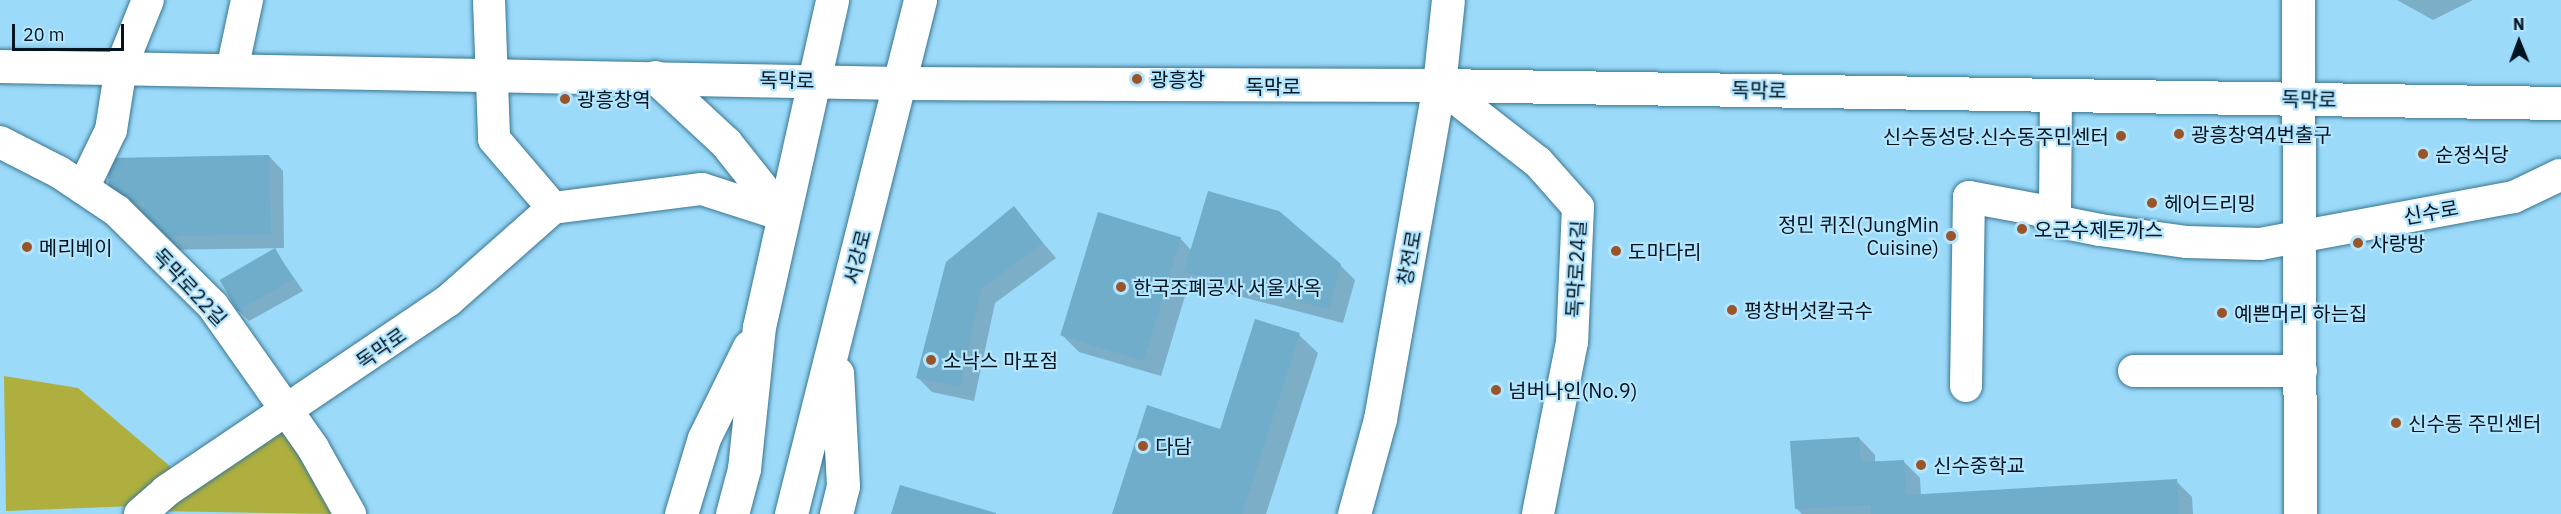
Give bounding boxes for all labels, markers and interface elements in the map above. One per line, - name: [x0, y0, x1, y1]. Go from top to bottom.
- scale bar: [15, 12, 128, 50]
- north arrow: [2489, 12, 2549, 72]
- text: N: [2513, 14, 2525, 34]
- text: 20 m: [23, 23, 65, 46]
- place label: 광흥창: [1150, 67, 1205, 91]
- street label: 독막로: [759, 68, 815, 92]
- marker: 광흥창: [1128, 70, 1146, 88]
- street label: 독막로: [1245, 74, 1301, 98]
- street label: 독막로: [1731, 78, 1787, 102]
- place label: 광흥창역: [577, 87, 651, 111]
- street label: 독막로: [2281, 87, 2337, 111]
- marker: 광흥창역: [558, 92, 572, 106]
- place label: 광흥창역4번출구: [2191, 122, 2332, 146]
- place label: 신수동성당.신수동주민센터: [1883, 124, 2109, 148]
- marker: 광흥창역4번출구: [2172, 127, 2186, 141]
- marker: 신수동성당.신수동주민센터: [2114, 129, 2128, 143]
- place label: 순정식당: [2435, 142, 2509, 166]
- marker: 순정식당: [2416, 147, 2430, 161]
- place label: 헤어드리밍: [2164, 191, 2256, 215]
- street label: 신수로: [2402, 195, 2460, 229]
- marker: 헤어드리밍: [2145, 196, 2159, 210]
- place label: 정민 퀴진(JungMin Cuisine): [1778, 213, 1939, 260]
- place label: 오군수제돈까스: [2034, 217, 2163, 241]
- street label: 독막로24길: [1561, 220, 1591, 318]
- marker: 오군수제돈까스: [2015, 222, 2029, 236]
- street label: 서강로: [839, 227, 875, 287]
- street label: 창전로: [1392, 229, 1426, 287]
- marker: 정민 퀴진(JungMin Cuisine): [1944, 229, 1958, 243]
- place label: 사랑방: [2370, 231, 2425, 255]
- place label: 메리베이: [39, 235, 113, 259]
- marker: 사랑방: [2351, 236, 2365, 250]
- place label: 도마다리: [1628, 239, 1702, 263]
- marker: 메리베이: [20, 240, 34, 254]
- street label: 독막로22길: [148, 243, 232, 331]
- marker: 도마다리: [1609, 244, 1623, 258]
- place label: 한국조폐공사 서울사옥: [1133, 275, 1322, 299]
- marker: 한국조폐공사 서울사옥: [1114, 280, 1128, 294]
- place label: 평창버섯칼국수: [1744, 298, 1873, 322]
- place label: 예쁜머리 하는집: [2234, 301, 2368, 325]
- marker: 평창버섯칼국수: [1725, 303, 1739, 317]
- marker: 예쁜머리 하는집: [2215, 306, 2229, 320]
- street label: 독막로: [352, 322, 410, 374]
- place label: 소낙스 마포점: [943, 348, 1058, 372]
- marker: 소낙스 마포점: [924, 353, 938, 367]
- place label: 넘버나인(No.9): [1508, 378, 1637, 402]
- marker: 넘버나인(No.9): [1489, 383, 1503, 397]
- place label: 신수동 주민센터: [2408, 411, 2542, 435]
- marker: 신수동 주민센터: [2389, 416, 2403, 430]
- place label: 다담: [1155, 434, 1192, 458]
- marker: 다담: [1136, 439, 1150, 453]
- place label: 신수중학교: [1933, 453, 2025, 477]
- marker: 신수중학교: [1914, 458, 1928, 472]

